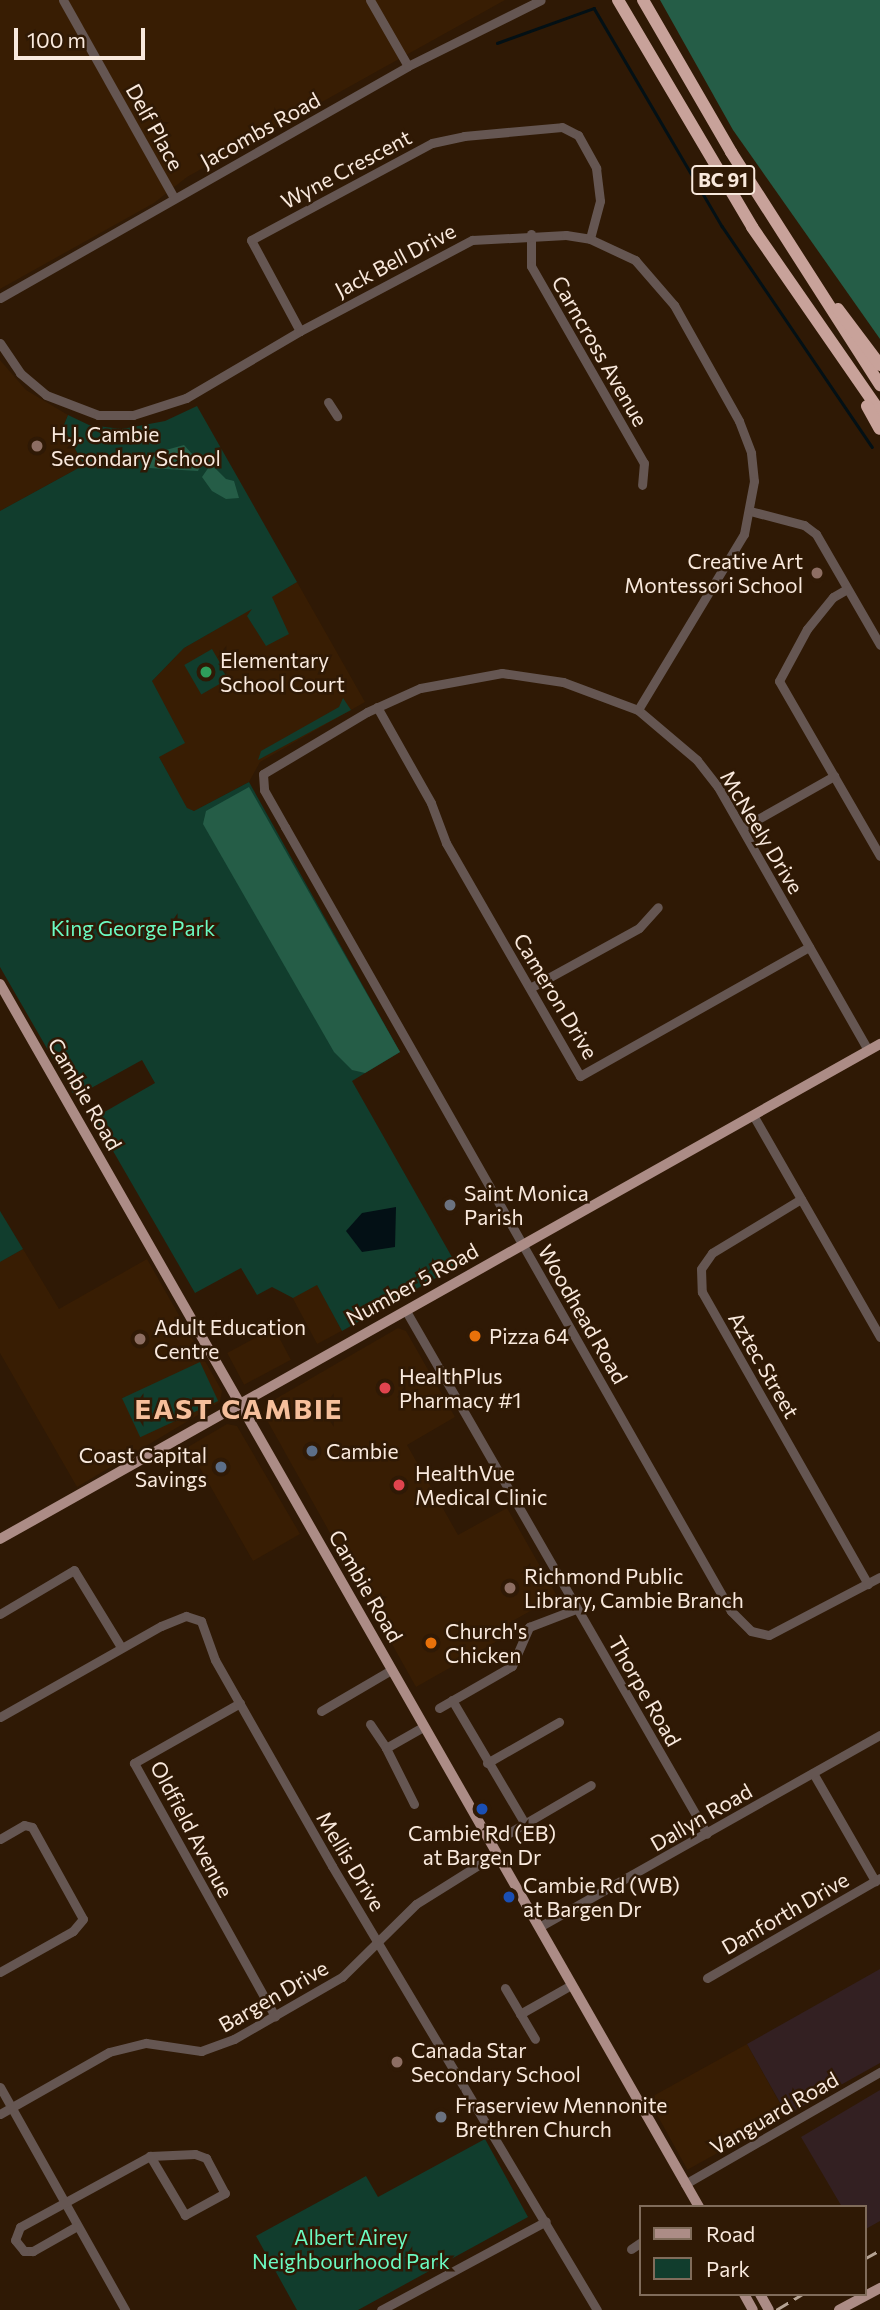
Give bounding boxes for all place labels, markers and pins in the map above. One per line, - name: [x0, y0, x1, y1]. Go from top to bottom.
- place label: H.J. Cambie Secondary School: [51, 421, 221, 471]
- marker: H.J. Cambie Secondary School: [29, 438, 45, 454]
- place label: Creative Art Montessori School: [624, 548, 803, 598]
- marker: Creative Art Montessori School: [809, 565, 825, 581]
- place label: Elementary School Court: [220, 647, 345, 697]
- marker: Elementary School Court: [198, 664, 214, 680]
- place label: Saint Monica Parish: [464, 1180, 589, 1230]
- marker: Saint Monica Parish: [442, 1197, 458, 1213]
- place label: Adult Education Centre: [154, 1314, 306, 1364]
- place label: Pizza 64: [489, 1323, 569, 1349]
- marker: Pizza 64: [467, 1328, 483, 1344]
- marker: Adult Education Centre: [132, 1331, 148, 1347]
- place label: HealthPlus Pharmacy #1: [399, 1363, 521, 1413]
- marker: HealthPlus Pharmacy #1: [377, 1380, 393, 1396]
- place label: Cambie: [326, 1438, 399, 1464]
- place label: Coast Capital Savings: [79, 1442, 207, 1492]
- marker: Cambie: [304, 1443, 320, 1459]
- marker: Coast Capital Savings: [213, 1459, 229, 1475]
- place label: HealthVue Medical Clinic: [415, 1460, 547, 1510]
- marker: HealthVue Medical Clinic: [389, 1475, 409, 1495]
- place label: Richmond Public Library, Cambie Branch: [524, 1563, 744, 1613]
- marker: Richmond Public Library, Cambie Branch: [502, 1580, 518, 1596]
- place label: Church's Chicken: [445, 1618, 527, 1668]
- marker: Church's Chicken: [423, 1635, 439, 1651]
- marker: Cambie Rd (EB) at Bargen Dr: [474, 1801, 490, 1817]
- place label: Cambie Rd (EB) at Bargen Dr: [408, 1820, 556, 1870]
- place label: Cambie Rd (WB) at Bargen Dr: [523, 1872, 680, 1922]
- marker: Cambie Rd (WB) at Bargen Dr: [501, 1889, 517, 1905]
- place label: Canada Star Secondary School: [411, 2037, 581, 2087]
- marker: Canada Star Secondary School: [389, 2054, 405, 2070]
- place label: Fraserview Mennonite Brethren Church: [455, 2092, 667, 2142]
- marker: Fraserview Mennonite Brethren Church: [433, 2109, 449, 2125]

